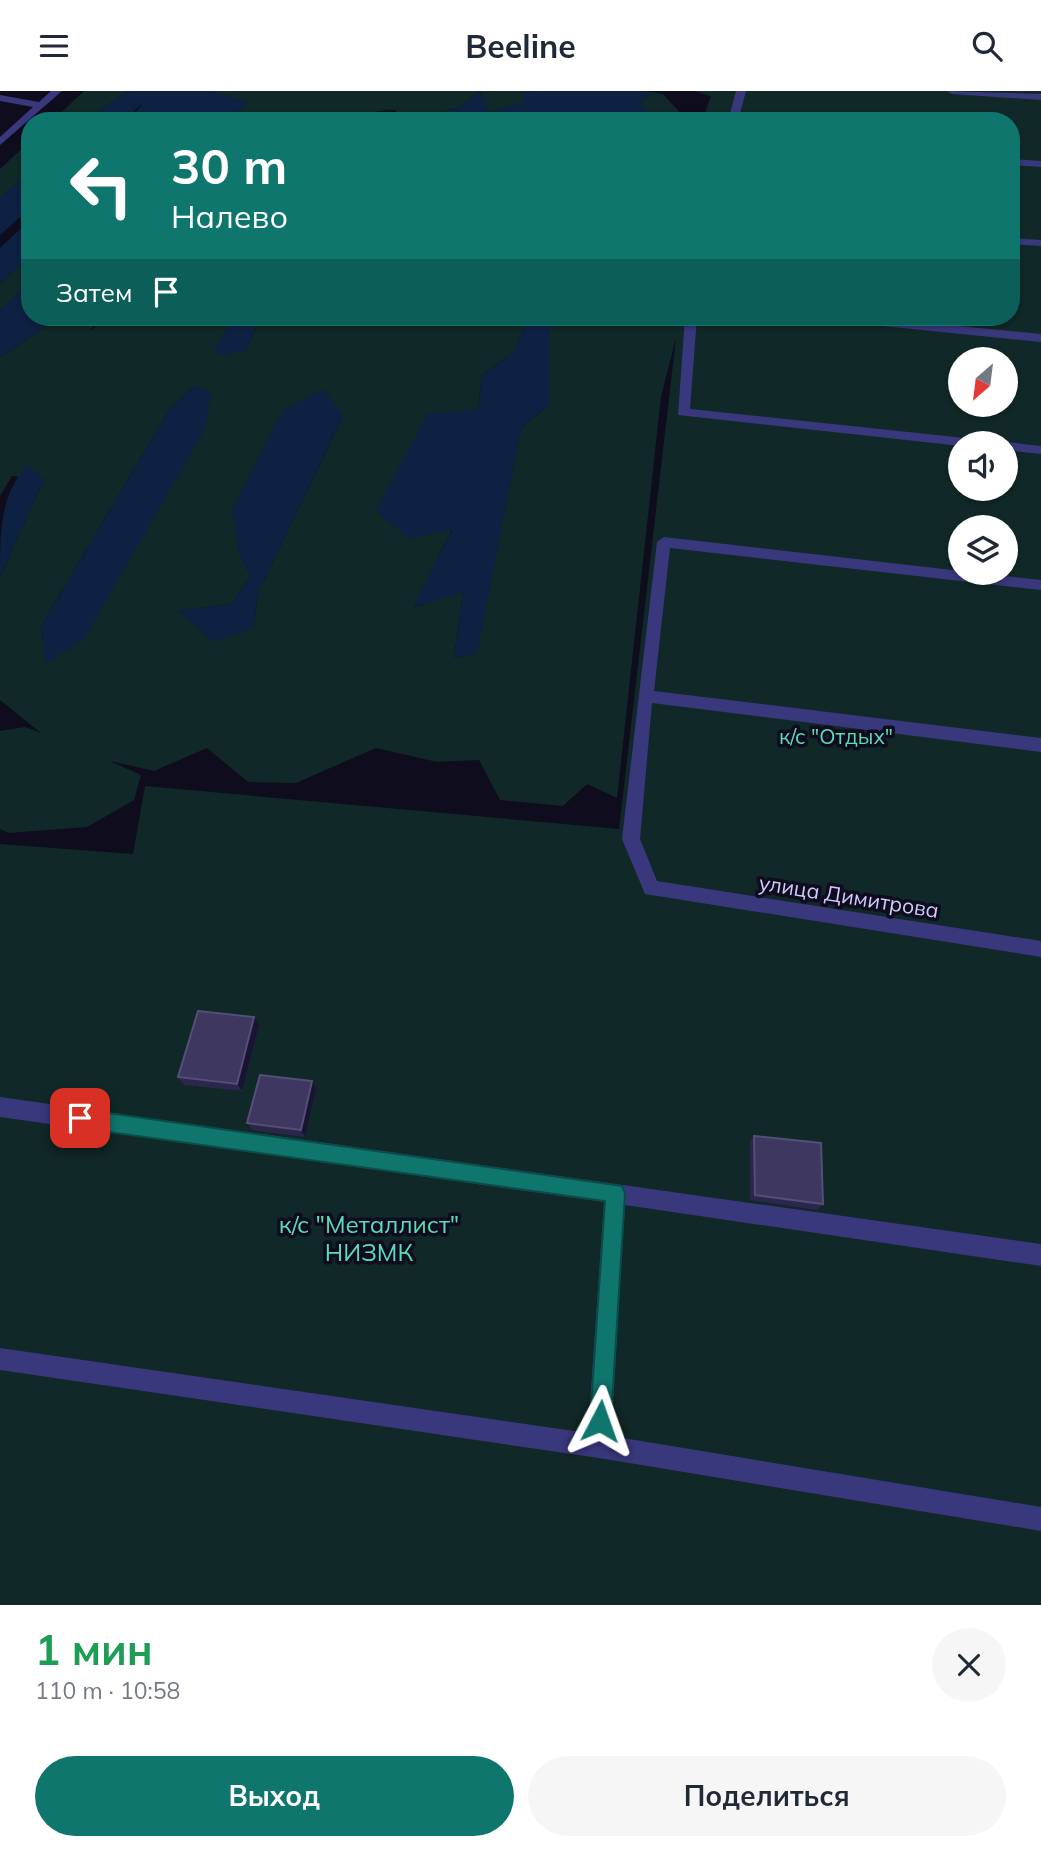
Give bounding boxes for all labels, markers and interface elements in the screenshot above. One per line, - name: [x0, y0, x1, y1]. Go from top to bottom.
- text: Beeline: [465, 26, 576, 66]
- icon: menu: [35, 27, 73, 65]
- icon: search: [968, 27, 1006, 65]
- text: 30 m: [171, 135, 287, 196]
- icon: left: [56, 140, 147, 231]
- text: Налево: [171, 196, 288, 236]
- icon: arrive: [147, 273, 185, 311]
- text: Затем: [56, 276, 133, 309]
- north arrow: [948, 347, 1018, 417]
- map controls: [948, 347, 1018, 585]
- button: sound: [948, 431, 1018, 501]
- button: layers: [948, 515, 1018, 585]
- park label: к/с "Отдых": [779, 723, 893, 749]
- street label: улица Димитрова: [757, 869, 941, 923]
- pin: [50, 1088, 110, 1148]
- icon: arrive: [61, 1099, 99, 1137]
- park label: к/с "Металлист" НИЗМК: [279, 1209, 459, 1267]
- position arrow: [563, 1384, 637, 1458]
- text: 1 мин: [35, 1623, 153, 1676]
- button: close: [932, 1628, 1006, 1702]
- text: 110 m · 10:58: [35, 1676, 180, 1705]
- button: Выход: [35, 1756, 514, 1836]
- button: Поделиться: [528, 1756, 1006, 1836]

